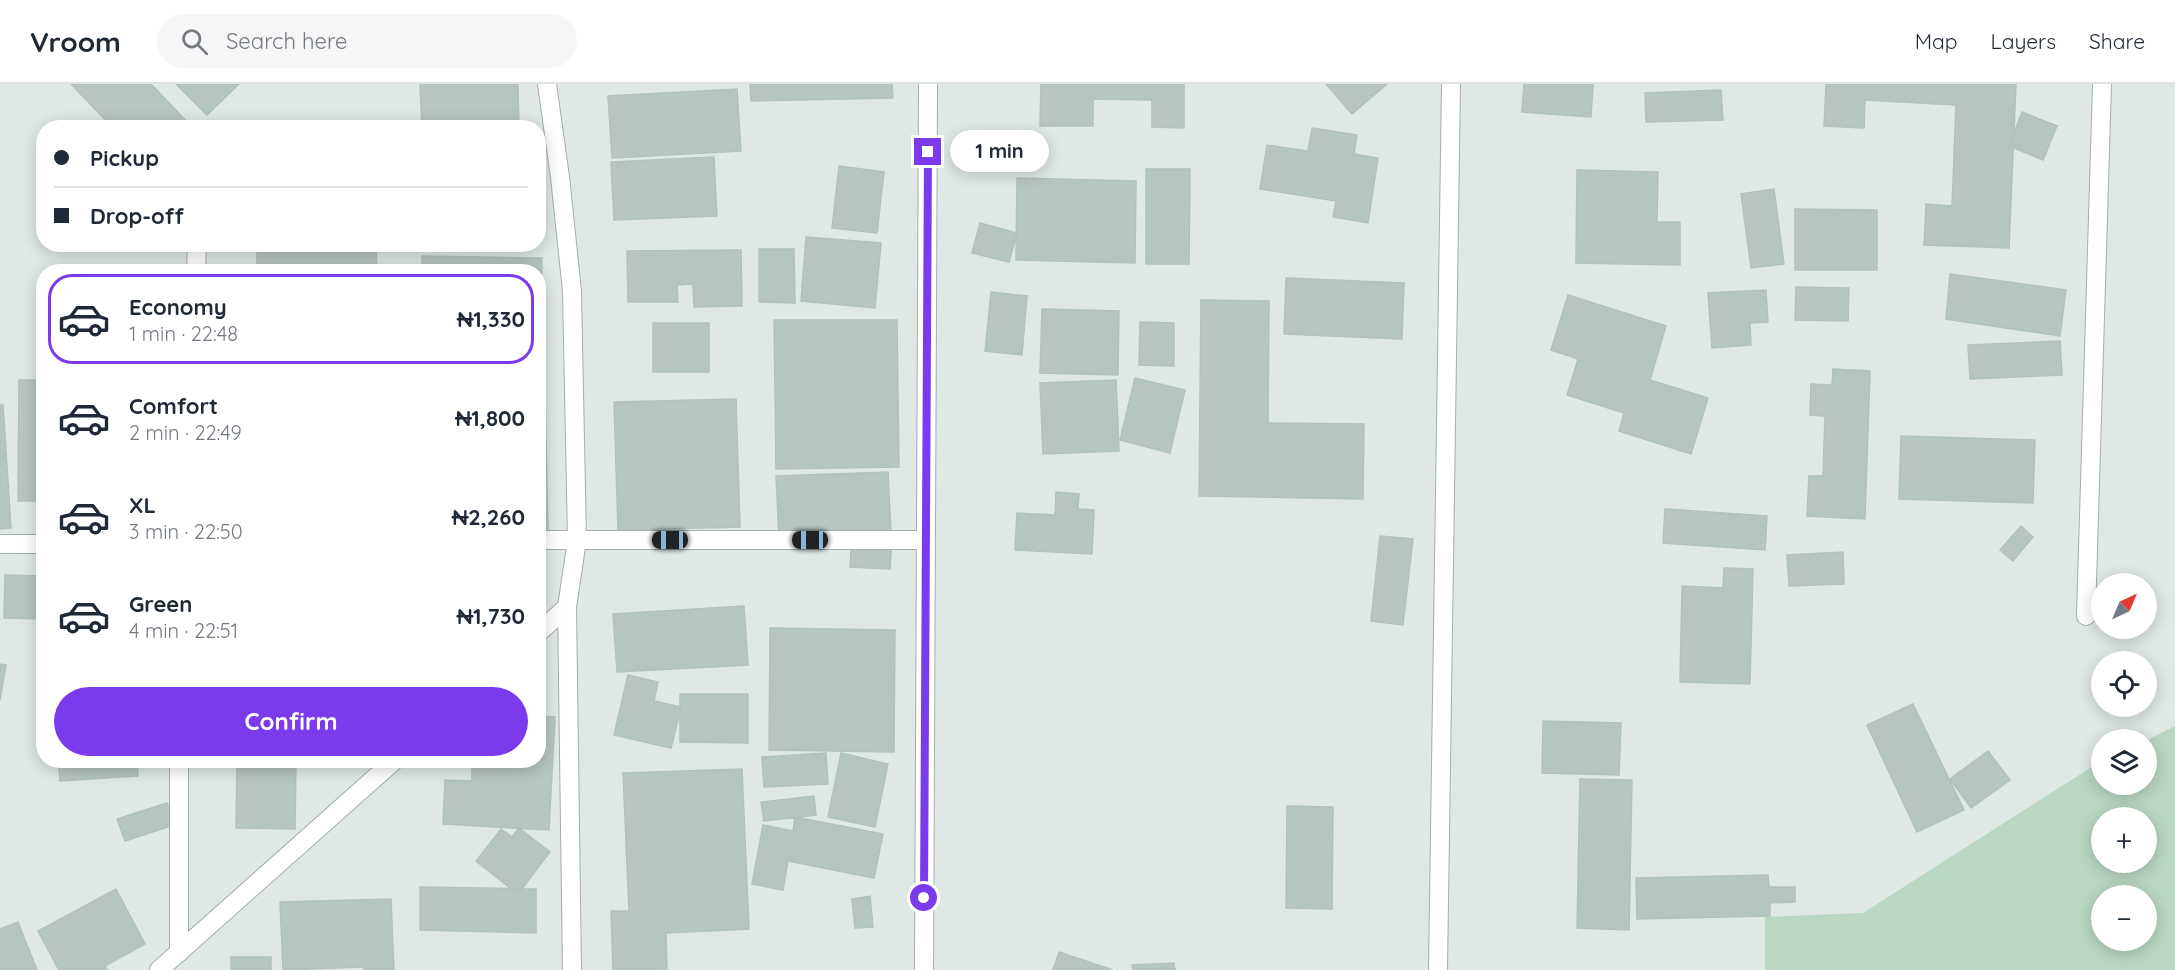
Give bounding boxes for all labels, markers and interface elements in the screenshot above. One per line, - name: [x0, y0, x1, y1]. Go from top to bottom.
- search box: [157, 14, 577, 68]
- text: Vroom: [30, 24, 121, 59]
- icon: search: [178, 25, 211, 58]
- text: Search here: [226, 27, 347, 55]
- text: Map: [1915, 28, 1958, 54]
- text: Layers: [1991, 28, 2056, 54]
- text: Share: [2089, 28, 2145, 54]
- callout: 1 min: [949, 131, 1048, 173]
- route end: [914, 138, 941, 165]
- text: 1 min: [975, 138, 1024, 163]
- text: Pickup: [90, 144, 159, 172]
- text: Drop-off: [90, 202, 184, 230]
- icon: car: [57, 292, 111, 346]
- text: Economy: [129, 293, 227, 321]
- text: ₦1,330: [457, 305, 525, 333]
- text: 1 min · 22:48: [129, 321, 238, 346]
- icon: car: [57, 391, 111, 445]
- text: Comfort: [129, 392, 218, 420]
- text: ₦1,800: [455, 404, 525, 432]
- text: 2 min · 22:49: [129, 420, 242, 445]
- icon: car: [57, 490, 111, 544]
- text: XL: [129, 491, 156, 519]
- text: ₦2,260: [452, 503, 525, 531]
- text: 3 min · 22:50: [129, 519, 243, 544]
- car: [652, 531, 688, 549]
- car: [792, 531, 828, 549]
- north arrow: [2091, 573, 2157, 639]
- map controls: [2091, 573, 2157, 951]
- icon: car: [57, 589, 111, 643]
- text: Green: [129, 590, 192, 618]
- text: ₦1,730: [457, 602, 525, 630]
- text: 4 min · 22:51: [129, 618, 238, 643]
- button: locate: [2091, 651, 2157, 717]
- button: Confirm: [54, 687, 528, 756]
- button: layers: [2091, 729, 2157, 795]
- button: +: [2091, 807, 2157, 873]
- route start: [910, 884, 937, 911]
- button: −: [2091, 885, 2157, 951]

